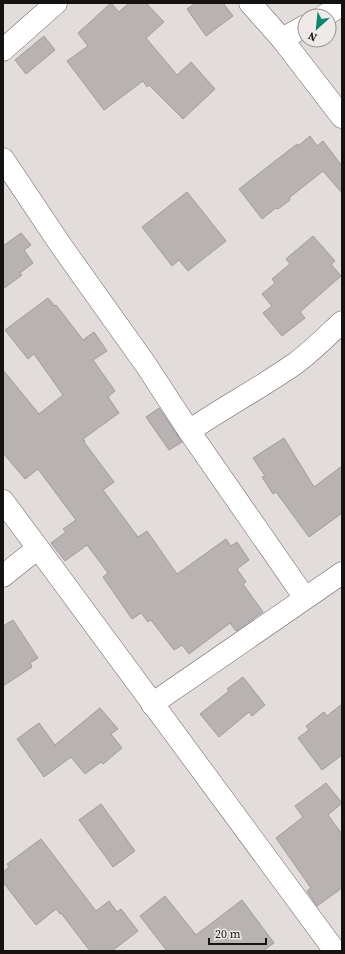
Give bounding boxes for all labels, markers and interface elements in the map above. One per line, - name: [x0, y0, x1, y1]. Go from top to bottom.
- north arrow: [297, 8, 337, 48]
- text: N: [306, 28, 320, 45]
- scale bar: [209, 920, 266, 946]
- text: 20 m: [215, 926, 241, 942]

